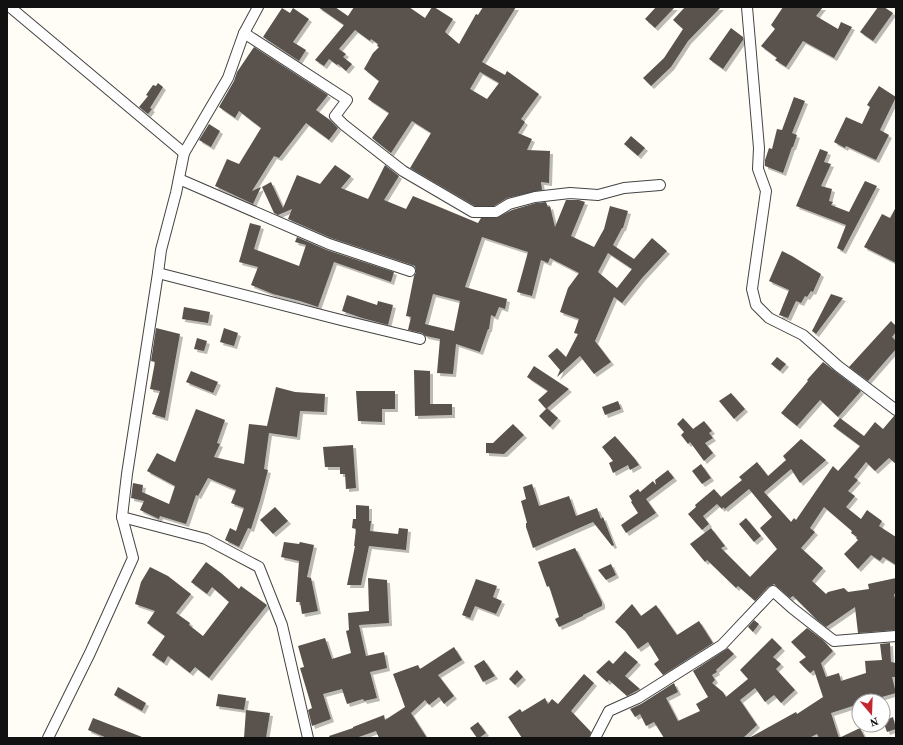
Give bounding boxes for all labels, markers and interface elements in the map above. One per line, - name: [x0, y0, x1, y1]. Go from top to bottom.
- north arrow: [851, 693, 891, 733]
- text: N: [868, 714, 880, 730]

